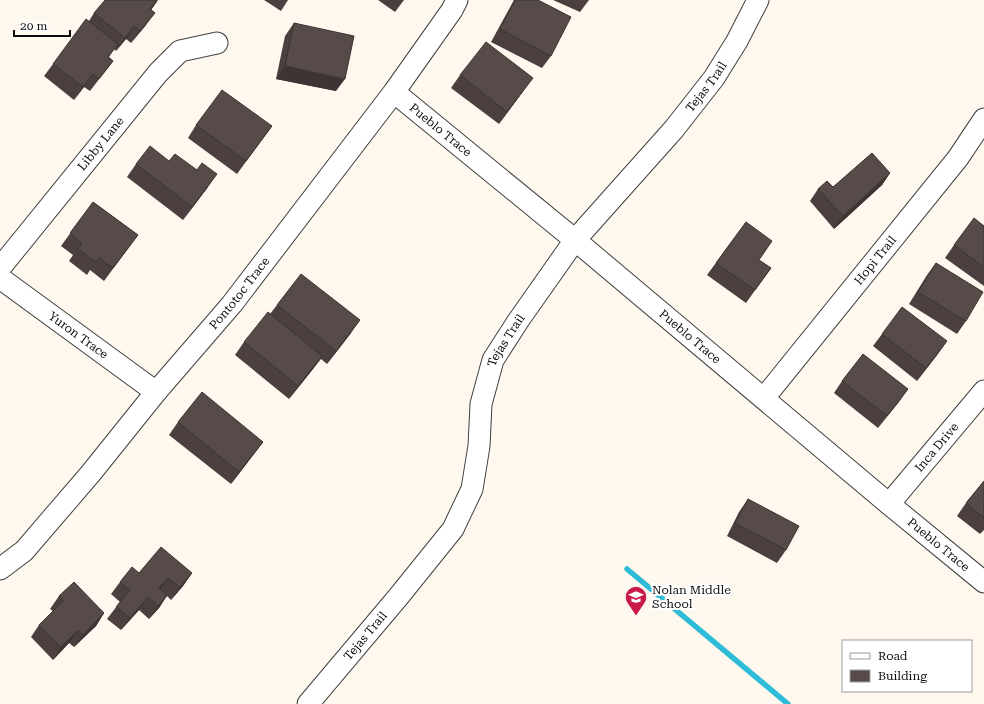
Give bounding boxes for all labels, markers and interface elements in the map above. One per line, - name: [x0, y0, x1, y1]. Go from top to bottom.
- scale bar: [14, 12, 70, 38]
- text: 20 m: [20, 19, 47, 33]
- street label: Tejas Trail: [683, 59, 730, 115]
- street label: Pueblo Trace: [407, 100, 475, 160]
- street label: Libby Lane: [75, 114, 127, 173]
- street label: Hopi Trail: [851, 233, 899, 288]
- street label: Pontotoc Trace: [206, 254, 273, 332]
- street label: Pueblo Trace: [656, 307, 724, 367]
- street label: Yuron Trace: [46, 309, 111, 362]
- street label: Tejas Trail: [485, 311, 528, 368]
- street label: Inca Drive: [912, 420, 962, 475]
- street label: Pueblo Trace: [905, 515, 973, 574]
- place label: Nolan Middle School: [652, 583, 731, 611]
- school or university icon: Nolan Middle School: [623, 584, 649, 617]
- street label: Tejas Trail: [341, 608, 390, 663]
- legend: [842, 640, 972, 692]
- text: Road: [878, 649, 908, 663]
- text: Building: [878, 669, 927, 683]

